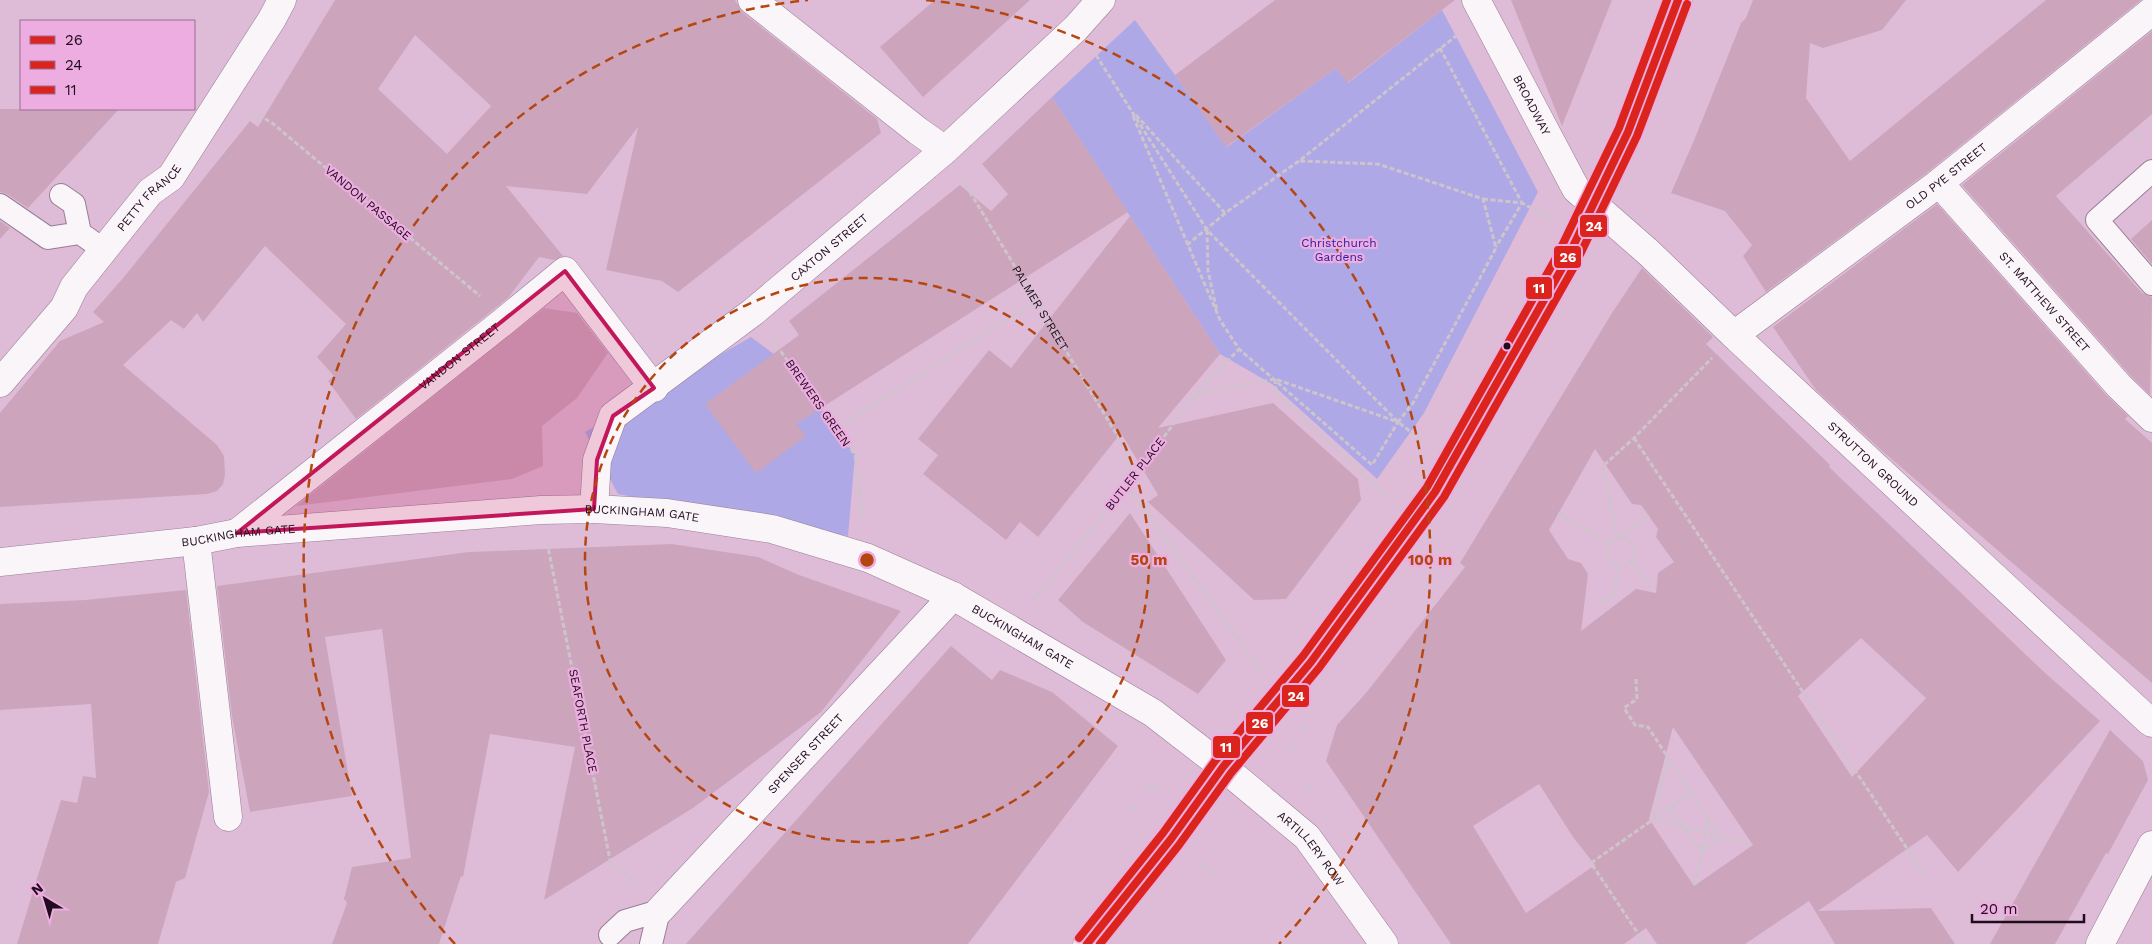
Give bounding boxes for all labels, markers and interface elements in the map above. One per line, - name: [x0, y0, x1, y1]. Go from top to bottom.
- legend: [20, 20, 195, 110]
- text: 26: [65, 31, 83, 49]
- text: 24: [65, 56, 82, 74]
- street label: BROADWAY: [1510, 73, 1553, 138]
- text: 11: [65, 81, 77, 99]
- street label: OLD PYE STREET: [1903, 140, 1990, 212]
- street label: PETTY FRANCE: [114, 161, 184, 234]
- street label: VANDON PASSAGE: [322, 163, 414, 243]
- street label: CAXTON STREET: [788, 211, 871, 284]
- line badge: 24: [1579, 214, 1608, 238]
- text: 24: [1585, 218, 1603, 234]
- park label: Christchurch Gardens: [1301, 236, 1377, 264]
- line badge: 26: [1553, 245, 1582, 269]
- text: 26: [1560, 249, 1577, 265]
- street label: ST. MATTHEW STREET: [1996, 249, 2093, 355]
- street label: PALMER STREET: [1009, 263, 1071, 353]
- line badge: 11: [1525, 276, 1553, 300]
- text: 11: [1533, 280, 1545, 296]
- street label: VANDON STREET: [416, 320, 503, 393]
- unlabelled marker: [1502, 341, 1512, 351]
- street label: BREWERS GREEN: [783, 357, 853, 449]
- street label: STRUTTON GROUND: [1825, 419, 1921, 510]
- street label: BUTLER PLACE: [1102, 435, 1168, 513]
- street label: BUCKINGHAM GATE: [585, 502, 701, 525]
- street label: BUCKINGHAM GATE: [181, 522, 296, 550]
- centre of rings: [858, 551, 876, 569]
- text: 50 m: [1131, 551, 1167, 569]
- text: 100 m: [1408, 551, 1452, 569]
- street label: BUCKINGHAM GATE: [969, 602, 1076, 672]
- street label: SEAFORTH PLACE: [566, 668, 600, 774]
- line badge: 24: [1281, 684, 1310, 708]
- text: 24: [1287, 688, 1305, 704]
- street label: SPENSER STREET: [765, 711, 846, 797]
- line badge: 26: [1245, 711, 1274, 735]
- text: 26: [1252, 715, 1269, 731]
- line badge: 11: [1212, 735, 1241, 759]
- text: 11: [1220, 739, 1232, 755]
- street label: ARTILLERY ROW: [1274, 808, 1347, 889]
- north arrow: [20, 874, 70, 924]
- text: N: [28, 879, 46, 898]
- scale bar: [1972, 892, 2084, 924]
- text: 20 m: [1980, 900, 2018, 918]

